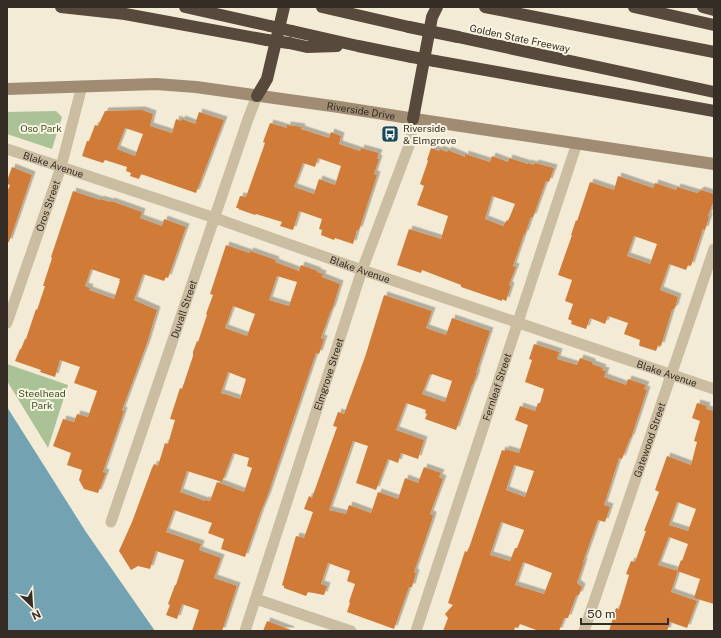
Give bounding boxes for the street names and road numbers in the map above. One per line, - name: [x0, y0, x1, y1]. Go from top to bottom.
- street label: Golden State Freeway: [469, 21, 572, 55]
- street label: Riverside Drive: [326, 99, 397, 122]
- street label: Blake Avenue: [22, 149, 86, 180]
- street label: Oros Street: [33, 178, 62, 233]
- street label: Blake Avenue: [328, 253, 392, 285]
- street label: Duvall Street: [168, 278, 199, 340]
- street label: Elmgrove Street: [311, 336, 346, 412]
- street label: Fernleaf Street: [480, 351, 513, 422]
- street label: Blake Avenue: [635, 357, 699, 389]
- street label: Gatewood Street: [631, 400, 667, 479]

